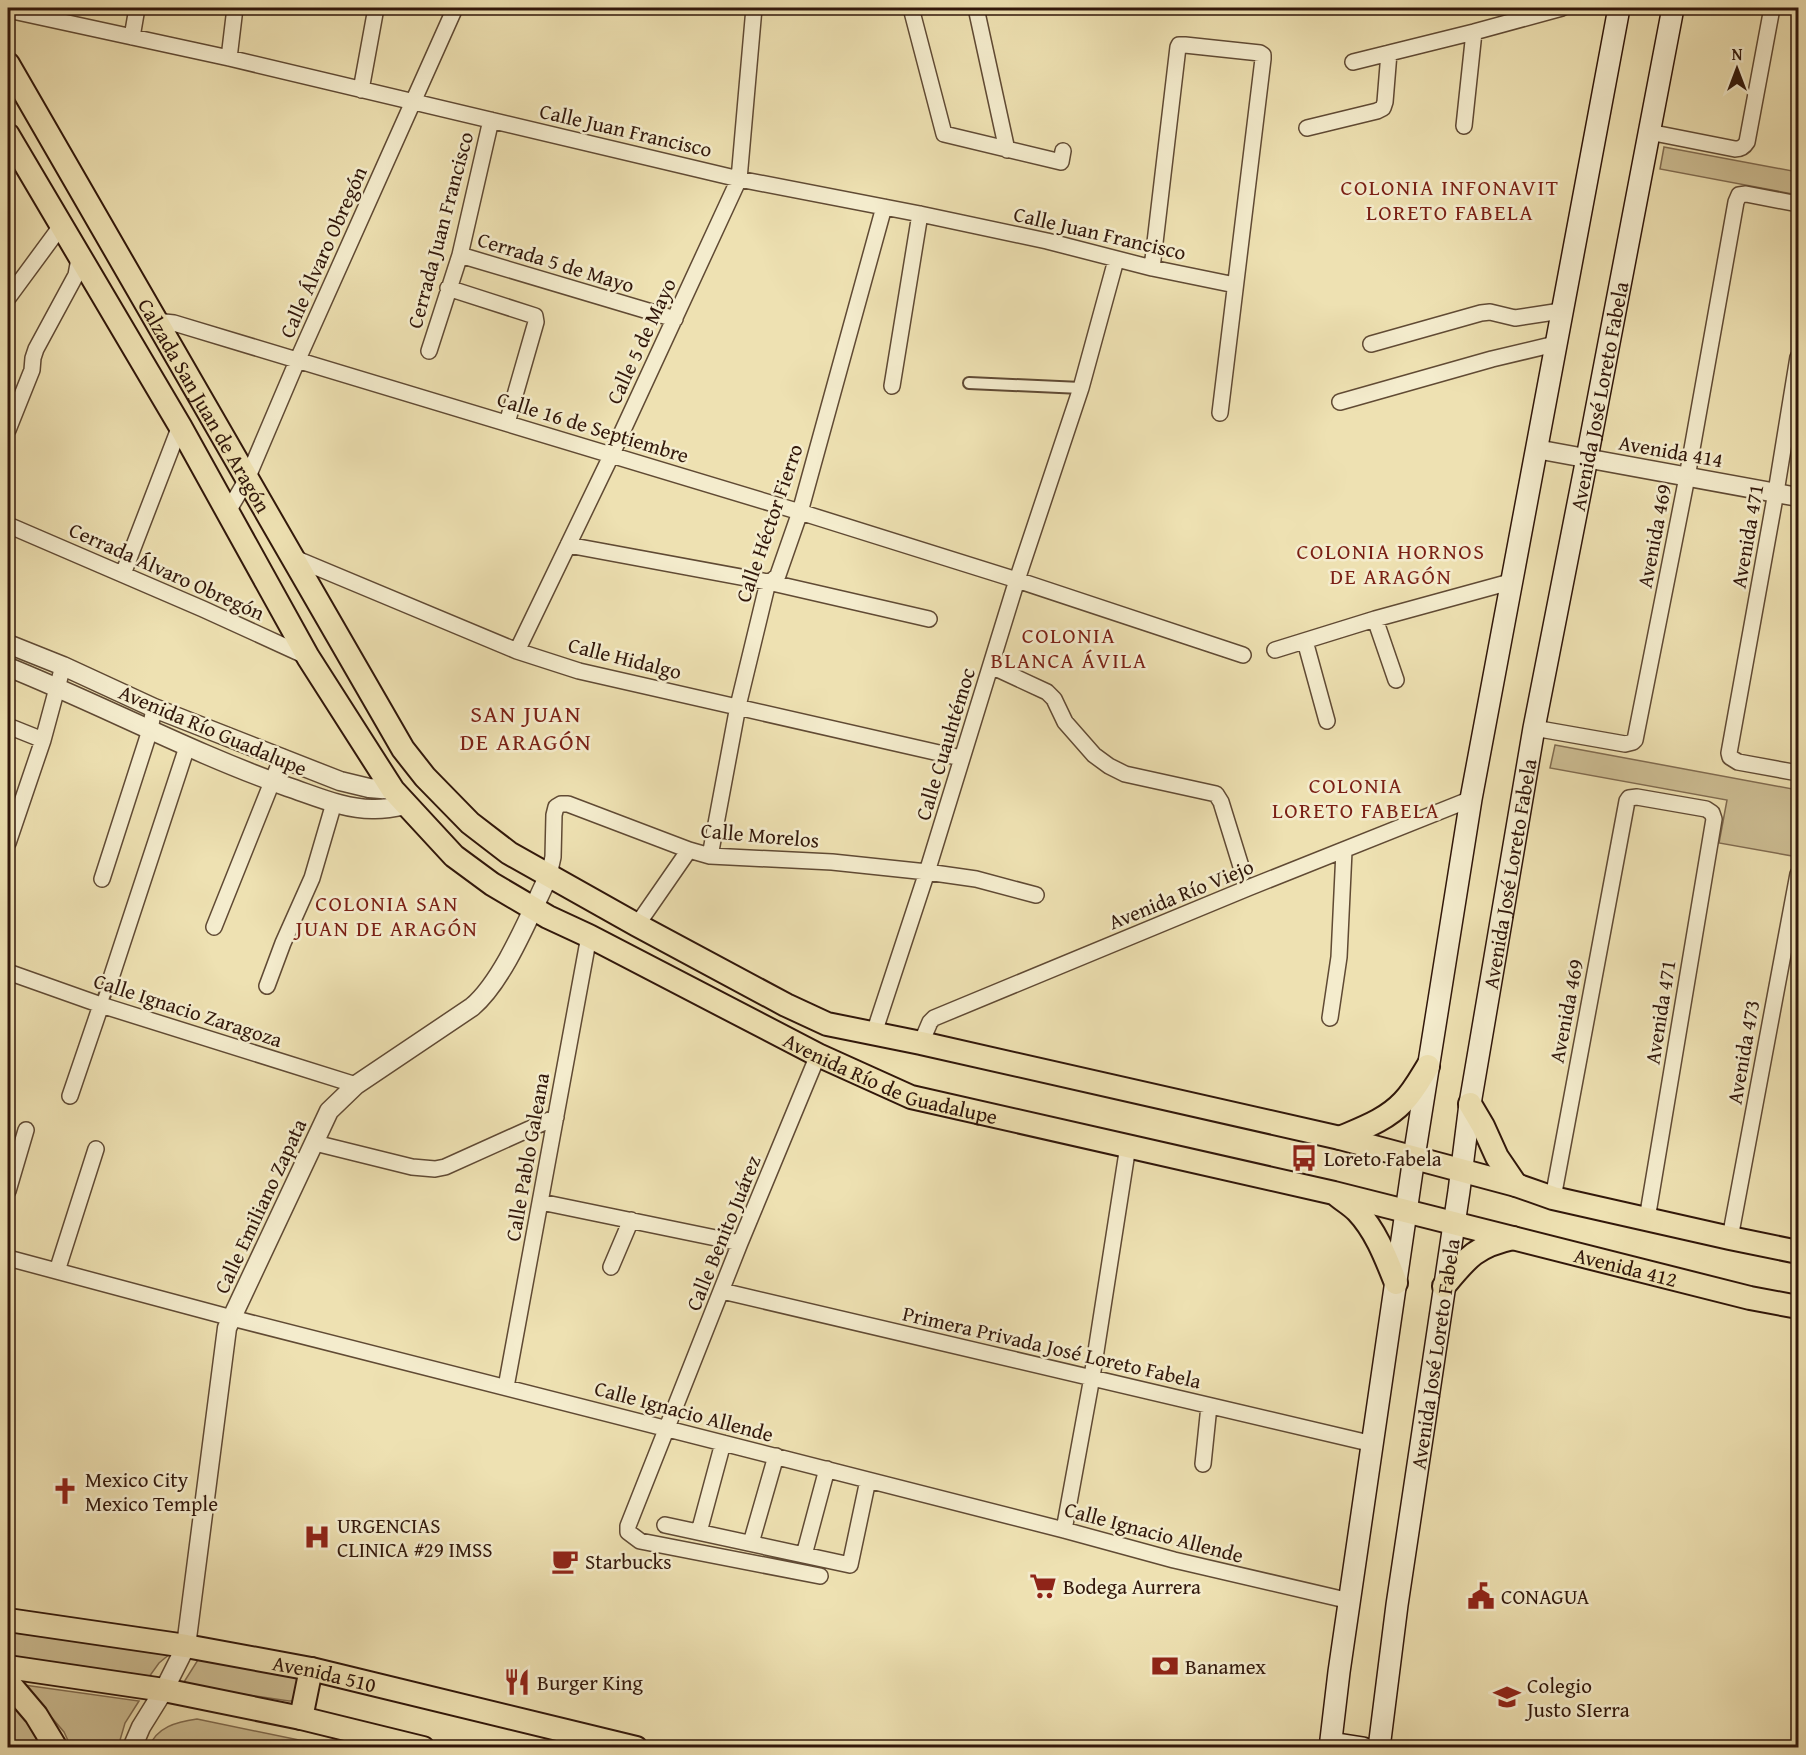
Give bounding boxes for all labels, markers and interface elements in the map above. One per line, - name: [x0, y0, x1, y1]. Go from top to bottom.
- north arrow: [1707, 39, 1767, 99]
- text: N: [1732, 42, 1743, 66]
- street label: Calle Juan Francisco: [537, 95, 715, 165]
- street label: Cerrada Juan Francisco: [399, 128, 481, 332]
- street label: Calle Álvaro Obregón: [271, 161, 375, 343]
- district label: COLONIA INFONAVIT LORETO FABELA: [1341, 171, 1560, 228]
- street label: Calle Juan Francisco: [1011, 198, 1189, 268]
- street label: Cerrada 5 de Mayo: [474, 223, 638, 301]
- street label: Calle 5 de Mayo: [598, 273, 684, 409]
- street label: Avenida José Loreto Fabela: [1561, 279, 1636, 514]
- street label: Calzada San Juan de Aragón: [131, 292, 279, 518]
- street label: Calle 16 de Septiembre: [493, 383, 693, 471]
- street label: Avenida 414: [1616, 427, 1726, 475]
- street label: Calle Héctor Fierro: [727, 440, 811, 606]
- street label: Avenida 469: [1629, 481, 1679, 591]
- street label: Avenida 471: [1723, 481, 1771, 591]
- street label: Cerrada Álvaro Obregón: [64, 514, 270, 628]
- district label: COLONIA HORNOS DE ARAGÓN: [1297, 535, 1485, 592]
- district label: COLONIA BLANCA ÁVILA: [990, 619, 1148, 676]
- street label: Calle Hidalgo: [565, 629, 685, 687]
- street label: Calle Cuauhtémoc: [907, 664, 983, 824]
- street label: Avenida Río Guadalupe: [114, 676, 312, 784]
- district label: SAN JUAN DE ARAGÓN: [460, 696, 592, 759]
- street label: Avenida José Loreto Fabela: [1474, 756, 1544, 991]
- district label: COLONIA LORETO FABELA: [1272, 769, 1440, 826]
- street label: Calle Morelos: [700, 814, 820, 856]
- street label: Avenida Río Viejo: [1104, 851, 1258, 937]
- district label: COLONIA SAN JUAN DE ARAGÓN: [293, 887, 478, 944]
- street label: Avenida 469: [1541, 956, 1591, 1066]
- street label: Avenida 471: [1636, 958, 1684, 1066]
- street label: Calle Ignacio Zaragoza: [90, 965, 286, 1055]
- street label: Avenida 473: [1719, 997, 1767, 1107]
- street label: Avenida Río de Guadalupe: [778, 1024, 1001, 1132]
- street label: Calle Pablo Galeana: [497, 1070, 557, 1244]
- street label: Calle Emiliano Zapata: [206, 1113, 314, 1299]
- bus stop icon: Loreto Fabela: [1289, 1143, 1319, 1173]
- place label: Loreto Fabela: [1324, 1143, 1442, 1174]
- street label: Calle Benito Juárez: [678, 1151, 768, 1315]
- street label: Avenida José Loreto Fabela: [1402, 1236, 1467, 1471]
- street label: Avenida 412: [1571, 1239, 1681, 1295]
- street label: Primera Privada José Loreto Fabela: [900, 1298, 1204, 1396]
- street label: Calle Ignacio Allende: [591, 1372, 777, 1450]
- place label: Mexico City Mexico Temple: [85, 1464, 218, 1519]
- church icon: Mexico City Mexico Temple: [50, 1476, 80, 1506]
- street label: Calle Ignacio Allende: [1061, 1493, 1247, 1571]
- place label: URGENCIAS CLINICA #29 IMSS: [337, 1510, 493, 1565]
- hospital icon: URGENCIAS CLINICA #29 IMSS: [302, 1522, 332, 1552]
- cafe icon: Starbucks: [550, 1546, 580, 1576]
- place label: Starbucks: [585, 1546, 671, 1577]
- supermarket icon: Bodega Aurrera: [1028, 1571, 1058, 1601]
- place label: Bodega Aurrera: [1063, 1571, 1201, 1602]
- public building icon: CONAGUA: [1466, 1581, 1496, 1611]
- place label: CONAGUA: [1501, 1581, 1589, 1612]
- street label: Avenida 510: [270, 1647, 379, 1700]
- bank icon: Banamex: [1150, 1651, 1180, 1681]
- place label: Banamex: [1185, 1651, 1266, 1682]
- restaurant icon: Burger King: [502, 1667, 532, 1697]
- place label: Burger King: [537, 1667, 644, 1698]
- place label: Colegio Justo SIerra: [1524, 1670, 1630, 1725]
- school or university icon: Colegio Justo SIerra: [1492, 1682, 1522, 1712]

